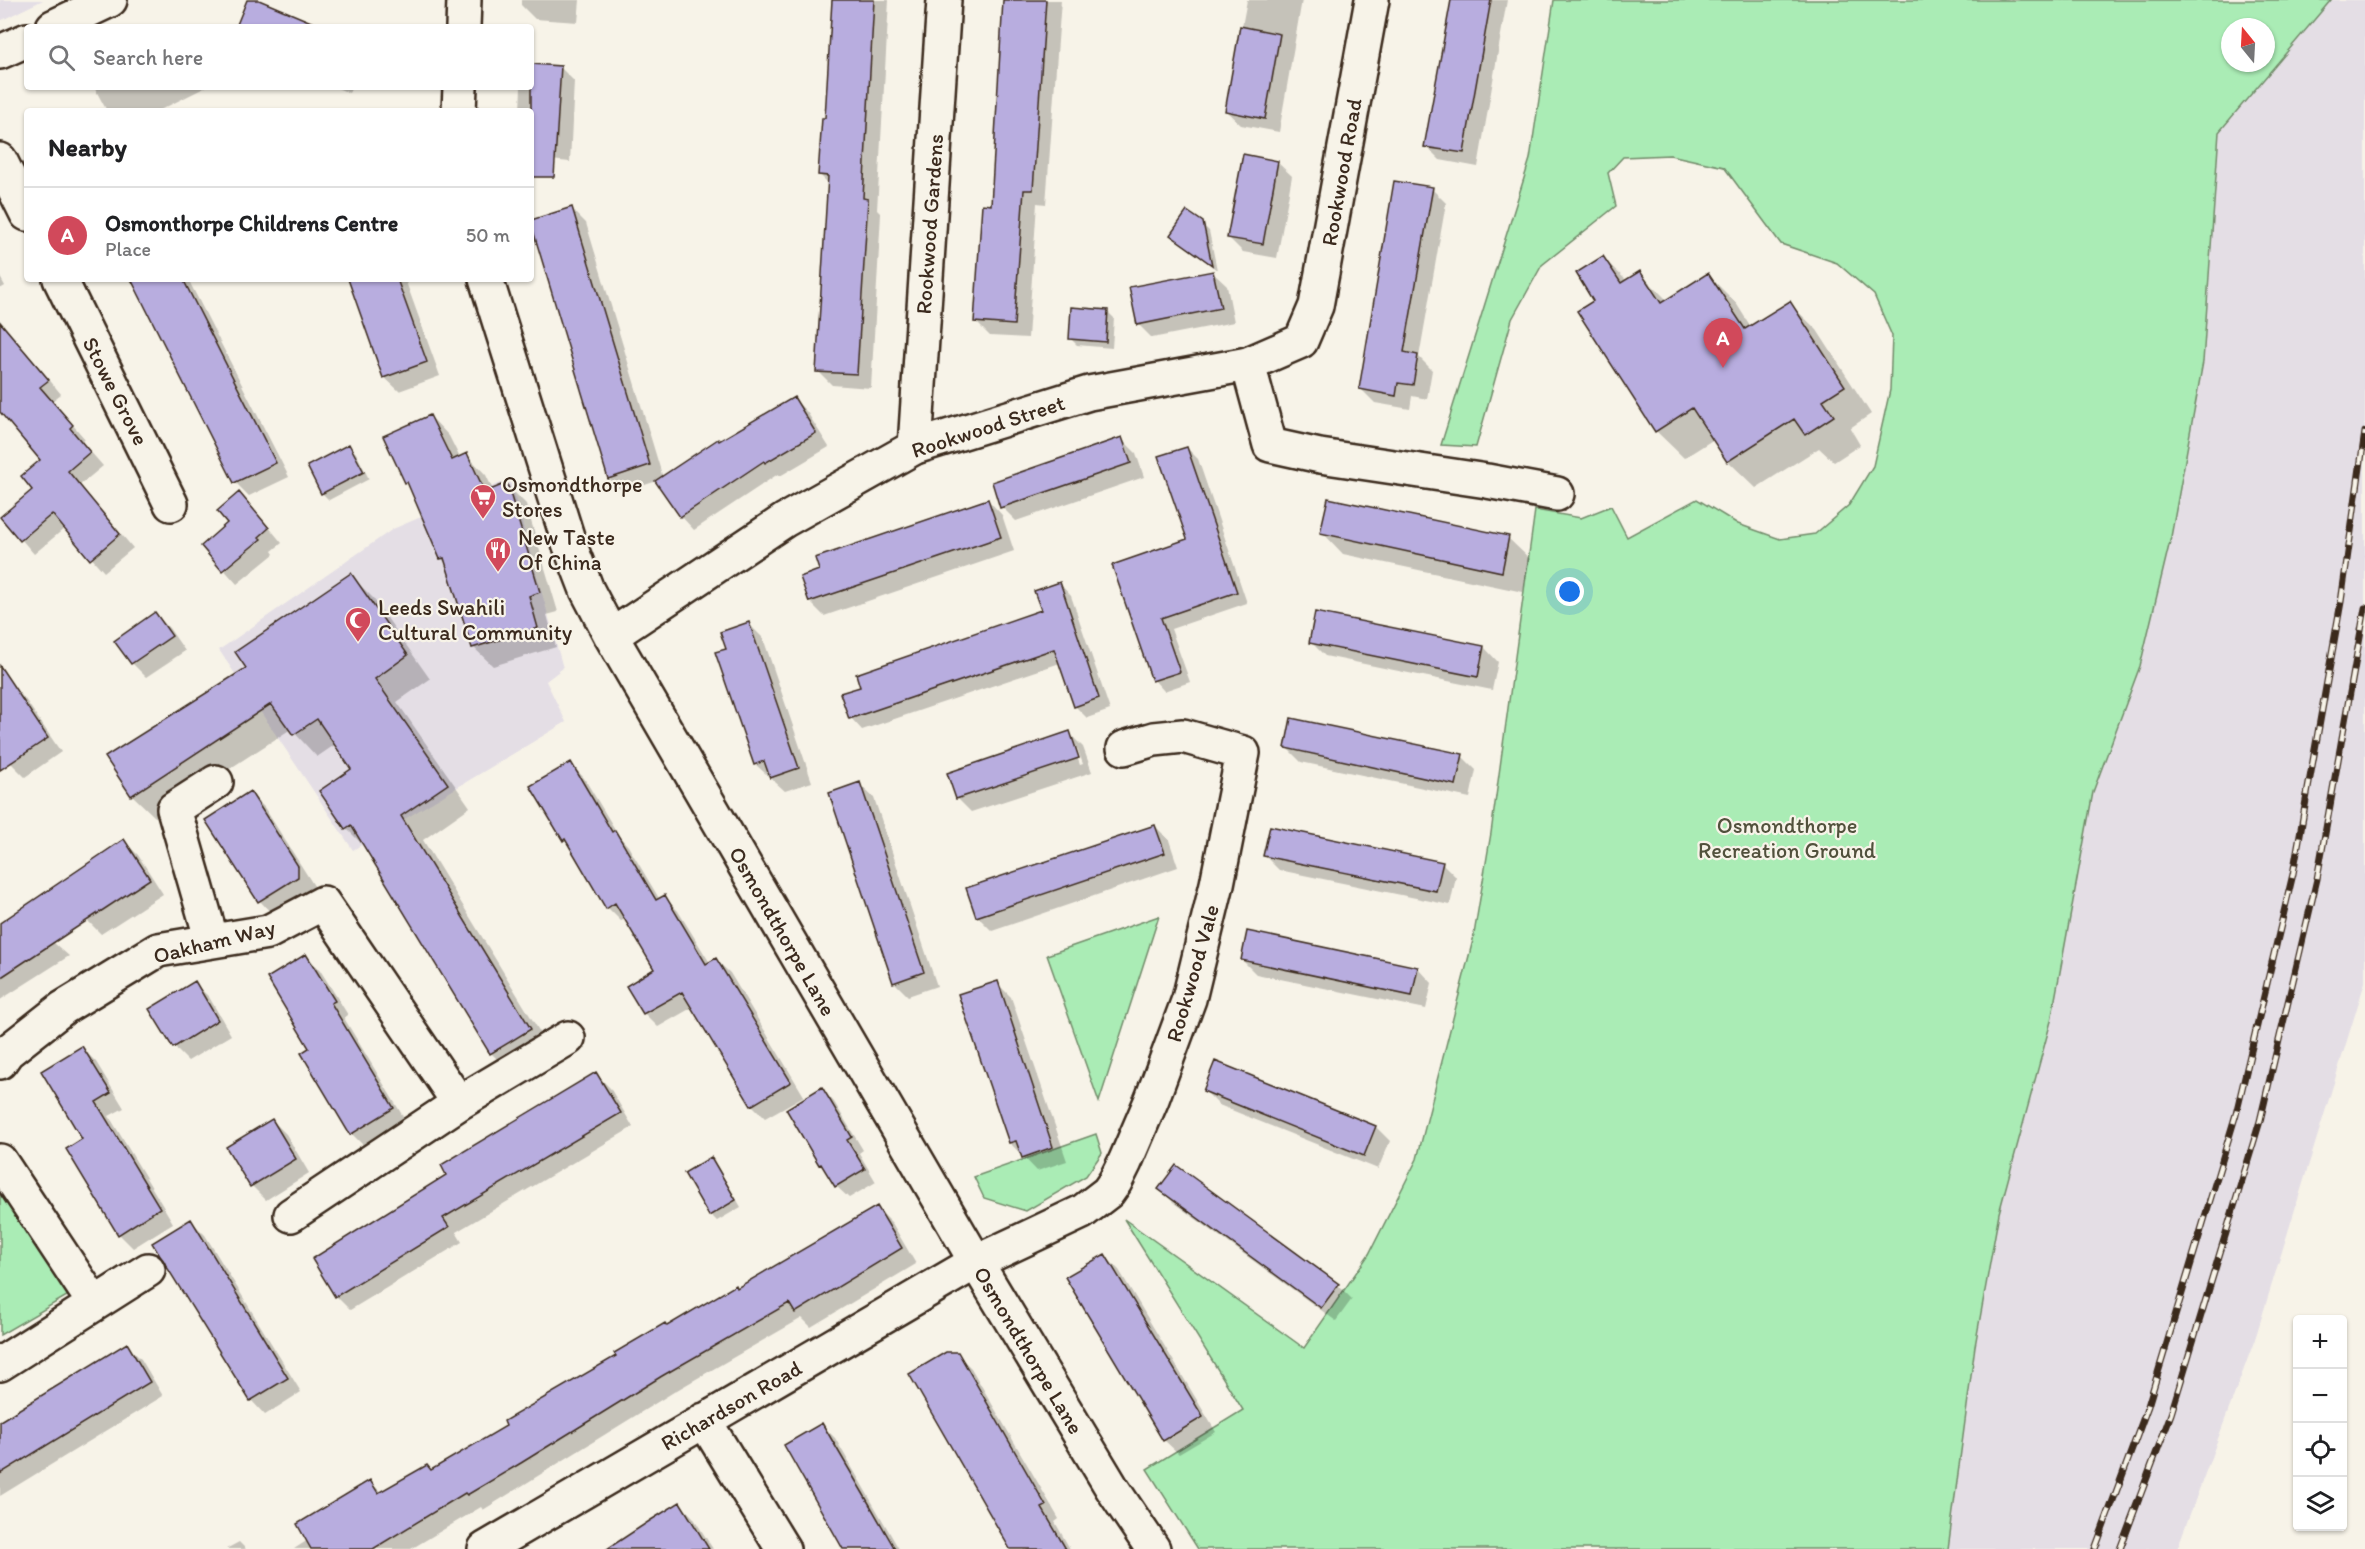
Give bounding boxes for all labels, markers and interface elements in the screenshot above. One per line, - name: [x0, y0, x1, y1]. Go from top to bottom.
- north arrow: [2221, 18, 2275, 72]
- search box: [24, 24, 534, 90]
- icon: search: [45, 41, 78, 74]
- text: Search here: [93, 44, 203, 71]
- street label: Rookwood Road: [1315, 96, 1368, 248]
- text: Nearby: [48, 131, 127, 163]
- street label: Rookwood Gardens: [910, 133, 949, 315]
- text: Osmonthorpe Childrens Centre: [105, 210, 398, 237]
- text: A: [61, 223, 74, 247]
- text: 50 m: [466, 223, 510, 247]
- text: Place: [105, 237, 151, 261]
- pin: A: [1704, 318, 1742, 368]
- street label: Stowe Grove: [77, 333, 154, 450]
- street label: Rookwood Street: [908, 389, 1068, 464]
- place label: Osmondthorpe Stores: [502, 471, 643, 523]
- supermarket icon: Osmondthorpe Stores: [468, 482, 498, 520]
- place label: New Taste Of China: [518, 524, 615, 576]
- restaurant icon: New Taste Of China: [483, 535, 513, 573]
- your location: [1555, 577, 1584, 606]
- place label: Leeds Swahili Cultural Community: [378, 594, 573, 646]
- mosque icon: Leeds Swahili Cultural Community: [343, 605, 373, 643]
- park label: Osmondthorpe Recreation Ground: [1698, 812, 1876, 864]
- street label: Osmondthorpe Lane: [723, 842, 842, 1021]
- street label: Rookwood Vale: [1160, 901, 1225, 1045]
- street label: Oakham Way: [150, 913, 279, 970]
- street label: Osmondthorpe Lane: [968, 1261, 1089, 1439]
- map controls: [2293, 1315, 2347, 1531]
- button: +: [2293, 1315, 2347, 1369]
- street label: Richardson Road: [656, 1354, 806, 1457]
- button: −: [2293, 1369, 2347, 1423]
- button: locate: [2293, 1423, 2347, 1477]
- button: layers: [2293, 1477, 2347, 1531]

